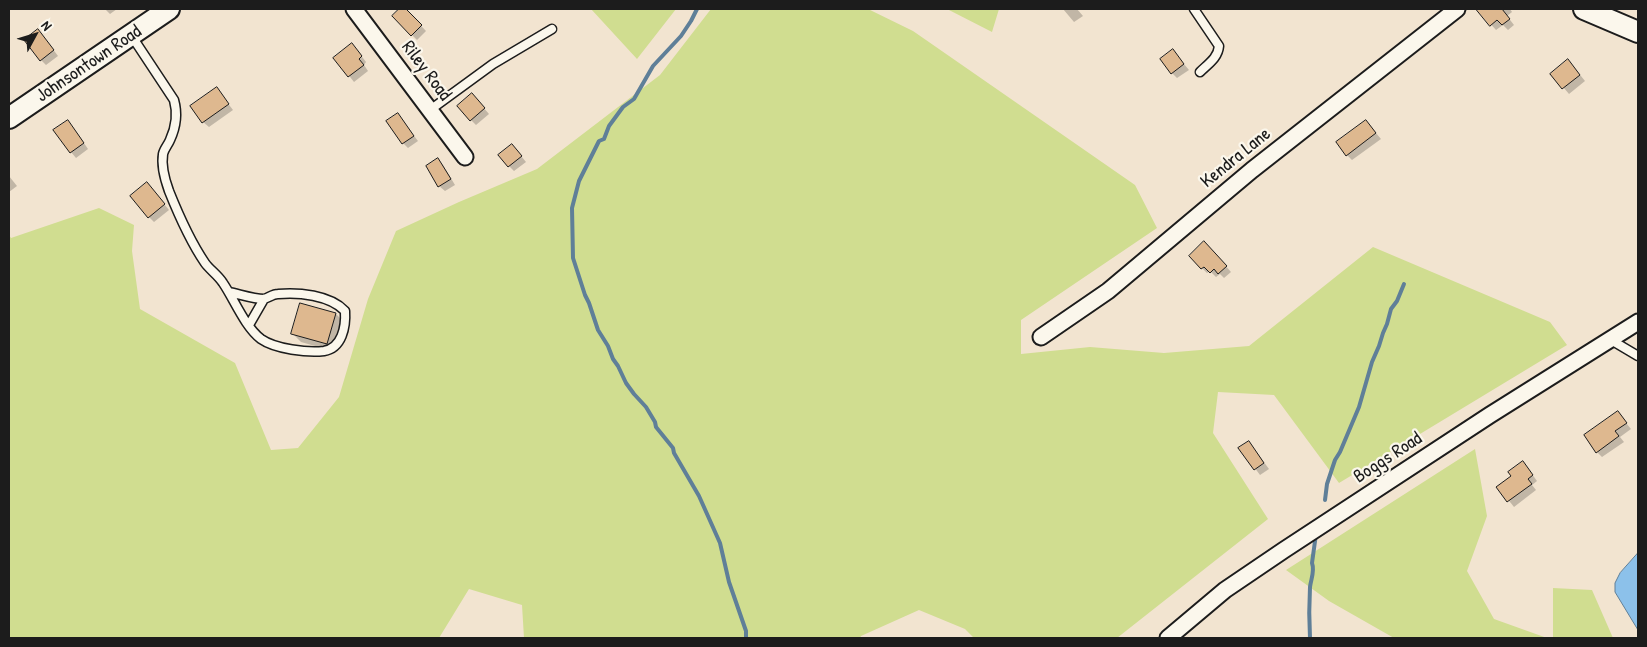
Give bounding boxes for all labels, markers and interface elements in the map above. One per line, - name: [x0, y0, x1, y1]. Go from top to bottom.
- north arrow: [10, 10, 60, 60]
- text: N: [37, 16, 57, 34]
- street label: Johnsontown Road: [32, 20, 146, 108]
- street label: Riley Road: [396, 37, 456, 105]
- street label: Kendra Lane: [1196, 123, 1276, 193]
- street label: Boggs Road: [1349, 427, 1427, 489]

